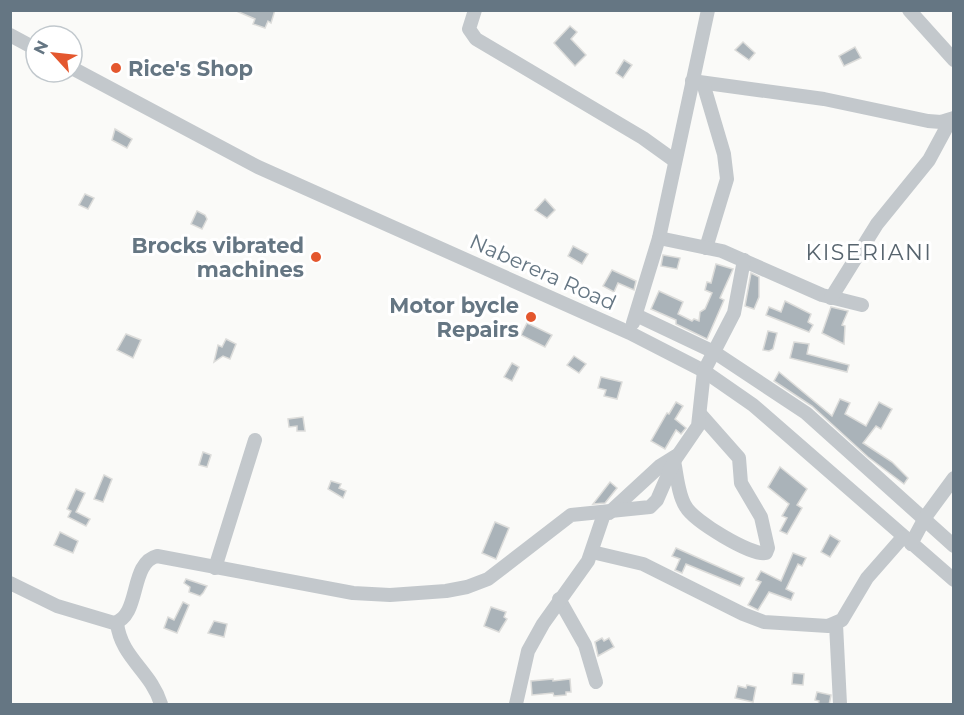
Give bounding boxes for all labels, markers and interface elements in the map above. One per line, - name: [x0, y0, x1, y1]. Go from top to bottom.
- north arrow: [24, 24, 84, 84]
- text: N: [30, 37, 52, 57]
- place label: Rice's Shop: [128, 56, 253, 81]
- marker: Rice's Shop: [109, 61, 123, 75]
- street label: Naberera Road: [466, 229, 620, 315]
- place label: Brocks vibrated machines: [131, 233, 304, 282]
- district label: KISERIANI: [806, 239, 932, 266]
- marker: Brocks vibrated machines: [309, 250, 323, 264]
- place label: Motor bycle Repairs: [389, 293, 519, 342]
- marker: Motor bycle Repairs: [524, 310, 538, 324]

